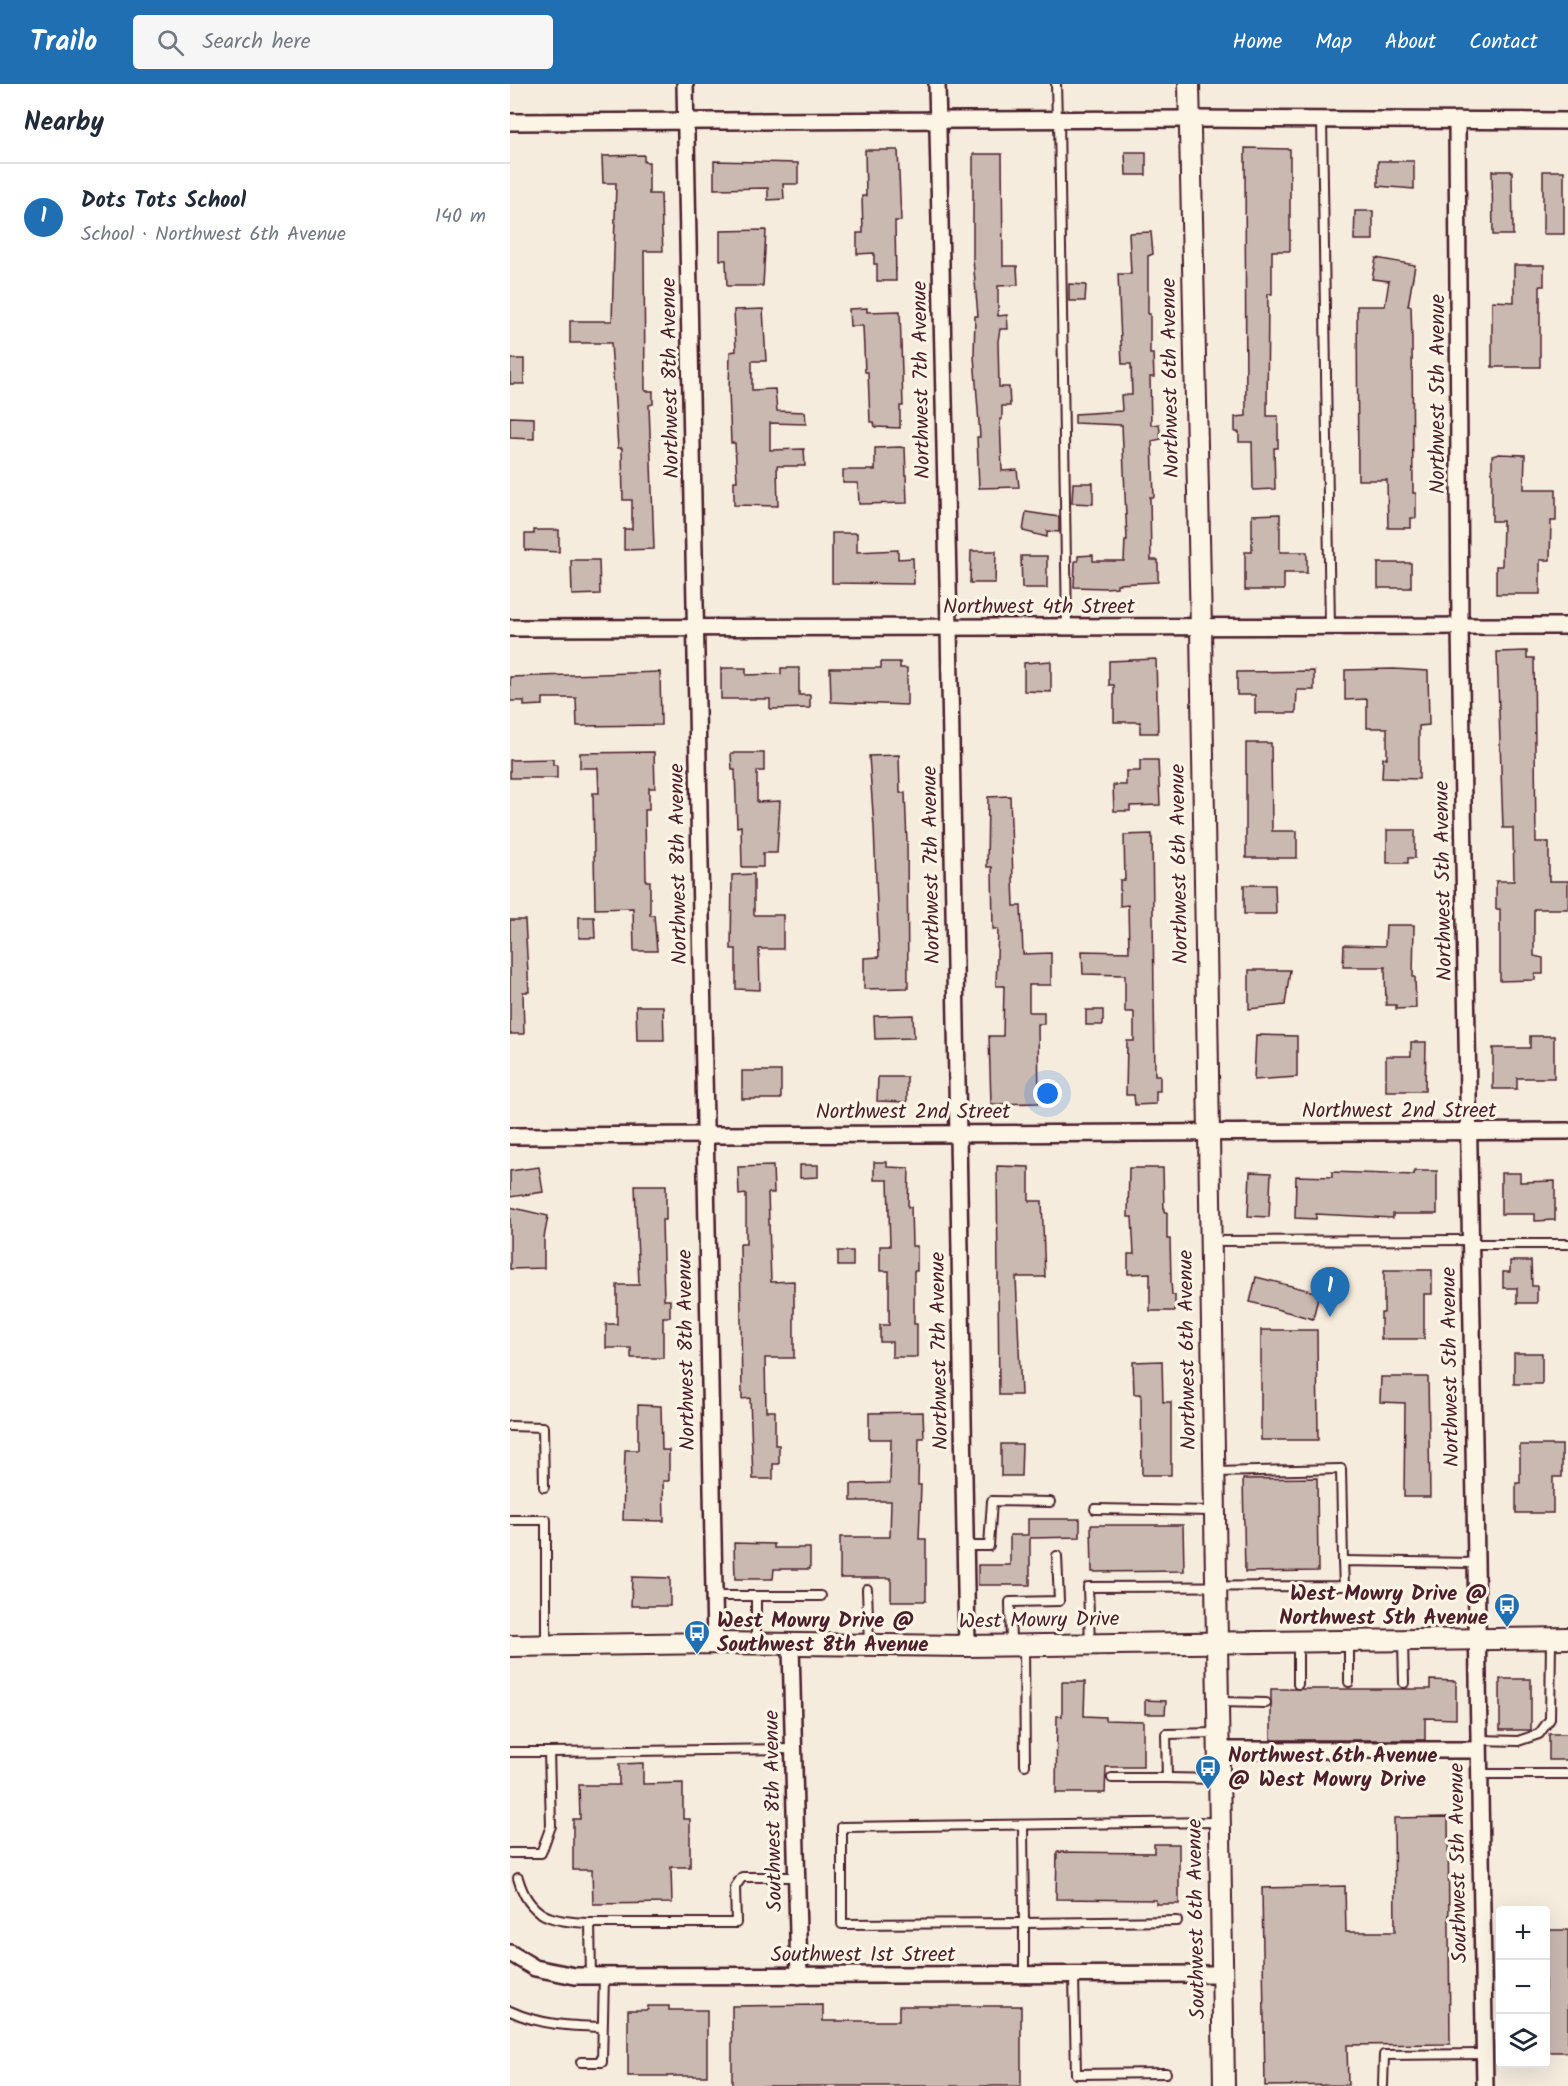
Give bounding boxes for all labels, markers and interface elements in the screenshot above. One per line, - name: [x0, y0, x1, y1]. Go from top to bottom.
- search box: [133, 15, 553, 69]
- text: Trailo: [30, 20, 97, 65]
- text: Search here: [202, 25, 311, 60]
- icon: search: [154, 26, 187, 59]
- text: Home: [1233, 26, 1282, 59]
- text: Map: [1315, 26, 1352, 59]
- text: About: [1385, 26, 1436, 59]
- text: Contact: [1469, 26, 1538, 59]
- text: Nearby: [24, 102, 104, 144]
- text: Dots Tots School: [81, 184, 246, 219]
- text: 1: [40, 201, 47, 233]
- text: 140 m: [435, 201, 486, 233]
- text: School · Northwest 6th Avenue: [81, 219, 346, 251]
- street label: Northwest 8th Avenue: [653, 276, 689, 479]
- street label: Northwest 6th Avenue: [1153, 277, 1189, 478]
- street label: Northwest 7th Avenue: [904, 280, 940, 479]
- street label: Northwest 5th Avenue: [1422, 293, 1455, 494]
- street label: Northwest 4th Street: [943, 591, 1136, 624]
- street label: Northwest 8th Avenue: [661, 762, 697, 965]
- street label: Northwest 6th Avenue: [1162, 763, 1198, 964]
- street label: Northwest 7th Avenue: [914, 765, 950, 964]
- street label: Northwest 5th Avenue: [1426, 780, 1462, 981]
- your location: [1033, 1079, 1062, 1108]
- street label: Northwest 2nd Street: [1302, 1095, 1497, 1128]
- street label: Northwest 2nd Street: [816, 1096, 1011, 1129]
- street label: Northwest 8th Avenue: [669, 1248, 705, 1451]
- street label: Northwest 6th Avenue: [1170, 1249, 1206, 1450]
- street label: Northwest 7th Avenue: [922, 1251, 958, 1450]
- street label: Northwest 5th Avenue: [1433, 1266, 1469, 1467]
- pin: 1: [1310, 1268, 1350, 1317]
- place label: West Mowry Drive @ Northwest 5th Avenue: [1279, 1578, 1488, 1635]
- bus stop icon: West Mowry Drive @ Northwest 5th Avenue: [1492, 1591, 1522, 1629]
- street label: West Mowry Drive: [958, 1603, 1120, 1639]
- place label: West Mowry Drive @ Southwest 8th Avenue: [717, 1605, 928, 1662]
- bus stop icon: West Mowry Drive @ Southwest 8th Avenue: [682, 1618, 712, 1656]
- street label: Southwest 8th Avenue: [756, 1709, 792, 1912]
- place label: Northwest 6th Avenue @ West Mowry Drive: [1228, 1740, 1437, 1797]
- bus stop icon: Northwest 6th Avenue @ West Mowry Drive: [1193, 1753, 1223, 1791]
- street label: Southwest 5th Avenue: [1441, 1762, 1477, 1963]
- street label: Southwest 6th Avenue: [1179, 1818, 1215, 2020]
- map controls: [1496, 1906, 1550, 2068]
- button: +: [1496, 1906, 1550, 1960]
- street label: Southwest 1st Street: [771, 1939, 956, 1972]
- button: −: [1496, 1960, 1550, 2014]
- button: layers: [1496, 2014, 1550, 2068]

